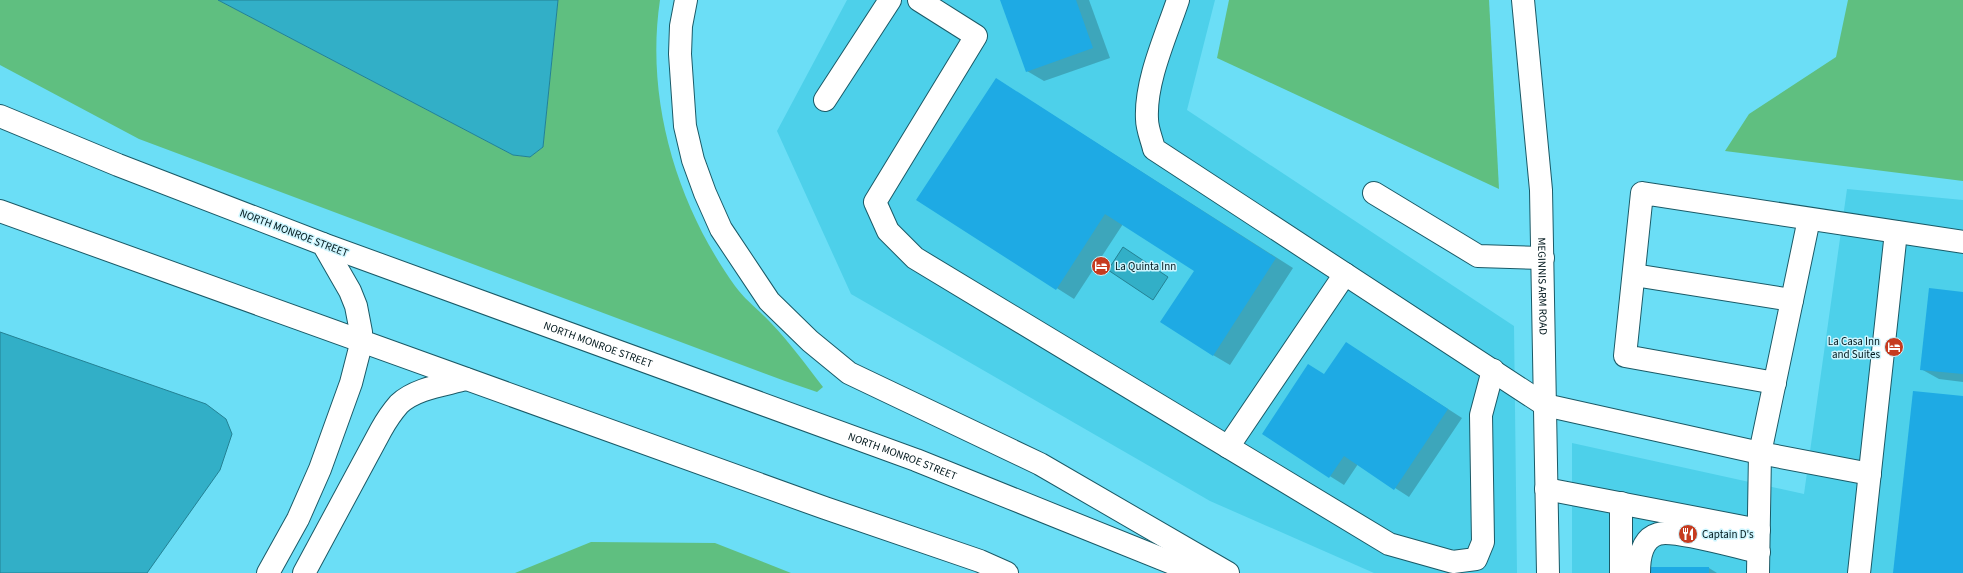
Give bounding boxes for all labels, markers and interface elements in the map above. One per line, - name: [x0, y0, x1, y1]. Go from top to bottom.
- street label: NORTH MONROE STREET: [238, 205, 350, 261]
- street label: MEGINNIS ARM ROAD: [1534, 237, 1551, 335]
- hotel icon: La Quinta Inn: [1090, 255, 1112, 277]
- place label: La Quinta Inn: [1115, 259, 1176, 274]
- street label: NORTH MONROE STREET: [542, 318, 655, 371]
- place label: La Casa Inn and Suites: [1828, 334, 1880, 362]
- hotel icon: La Casa Inn and Suites: [1883, 336, 1905, 358]
- street label: NORTH MONROE STREET: [846, 428, 959, 483]
- restaurant icon: Captain D's: [1677, 523, 1699, 545]
- place label: Captain D's: [1702, 527, 1754, 542]

